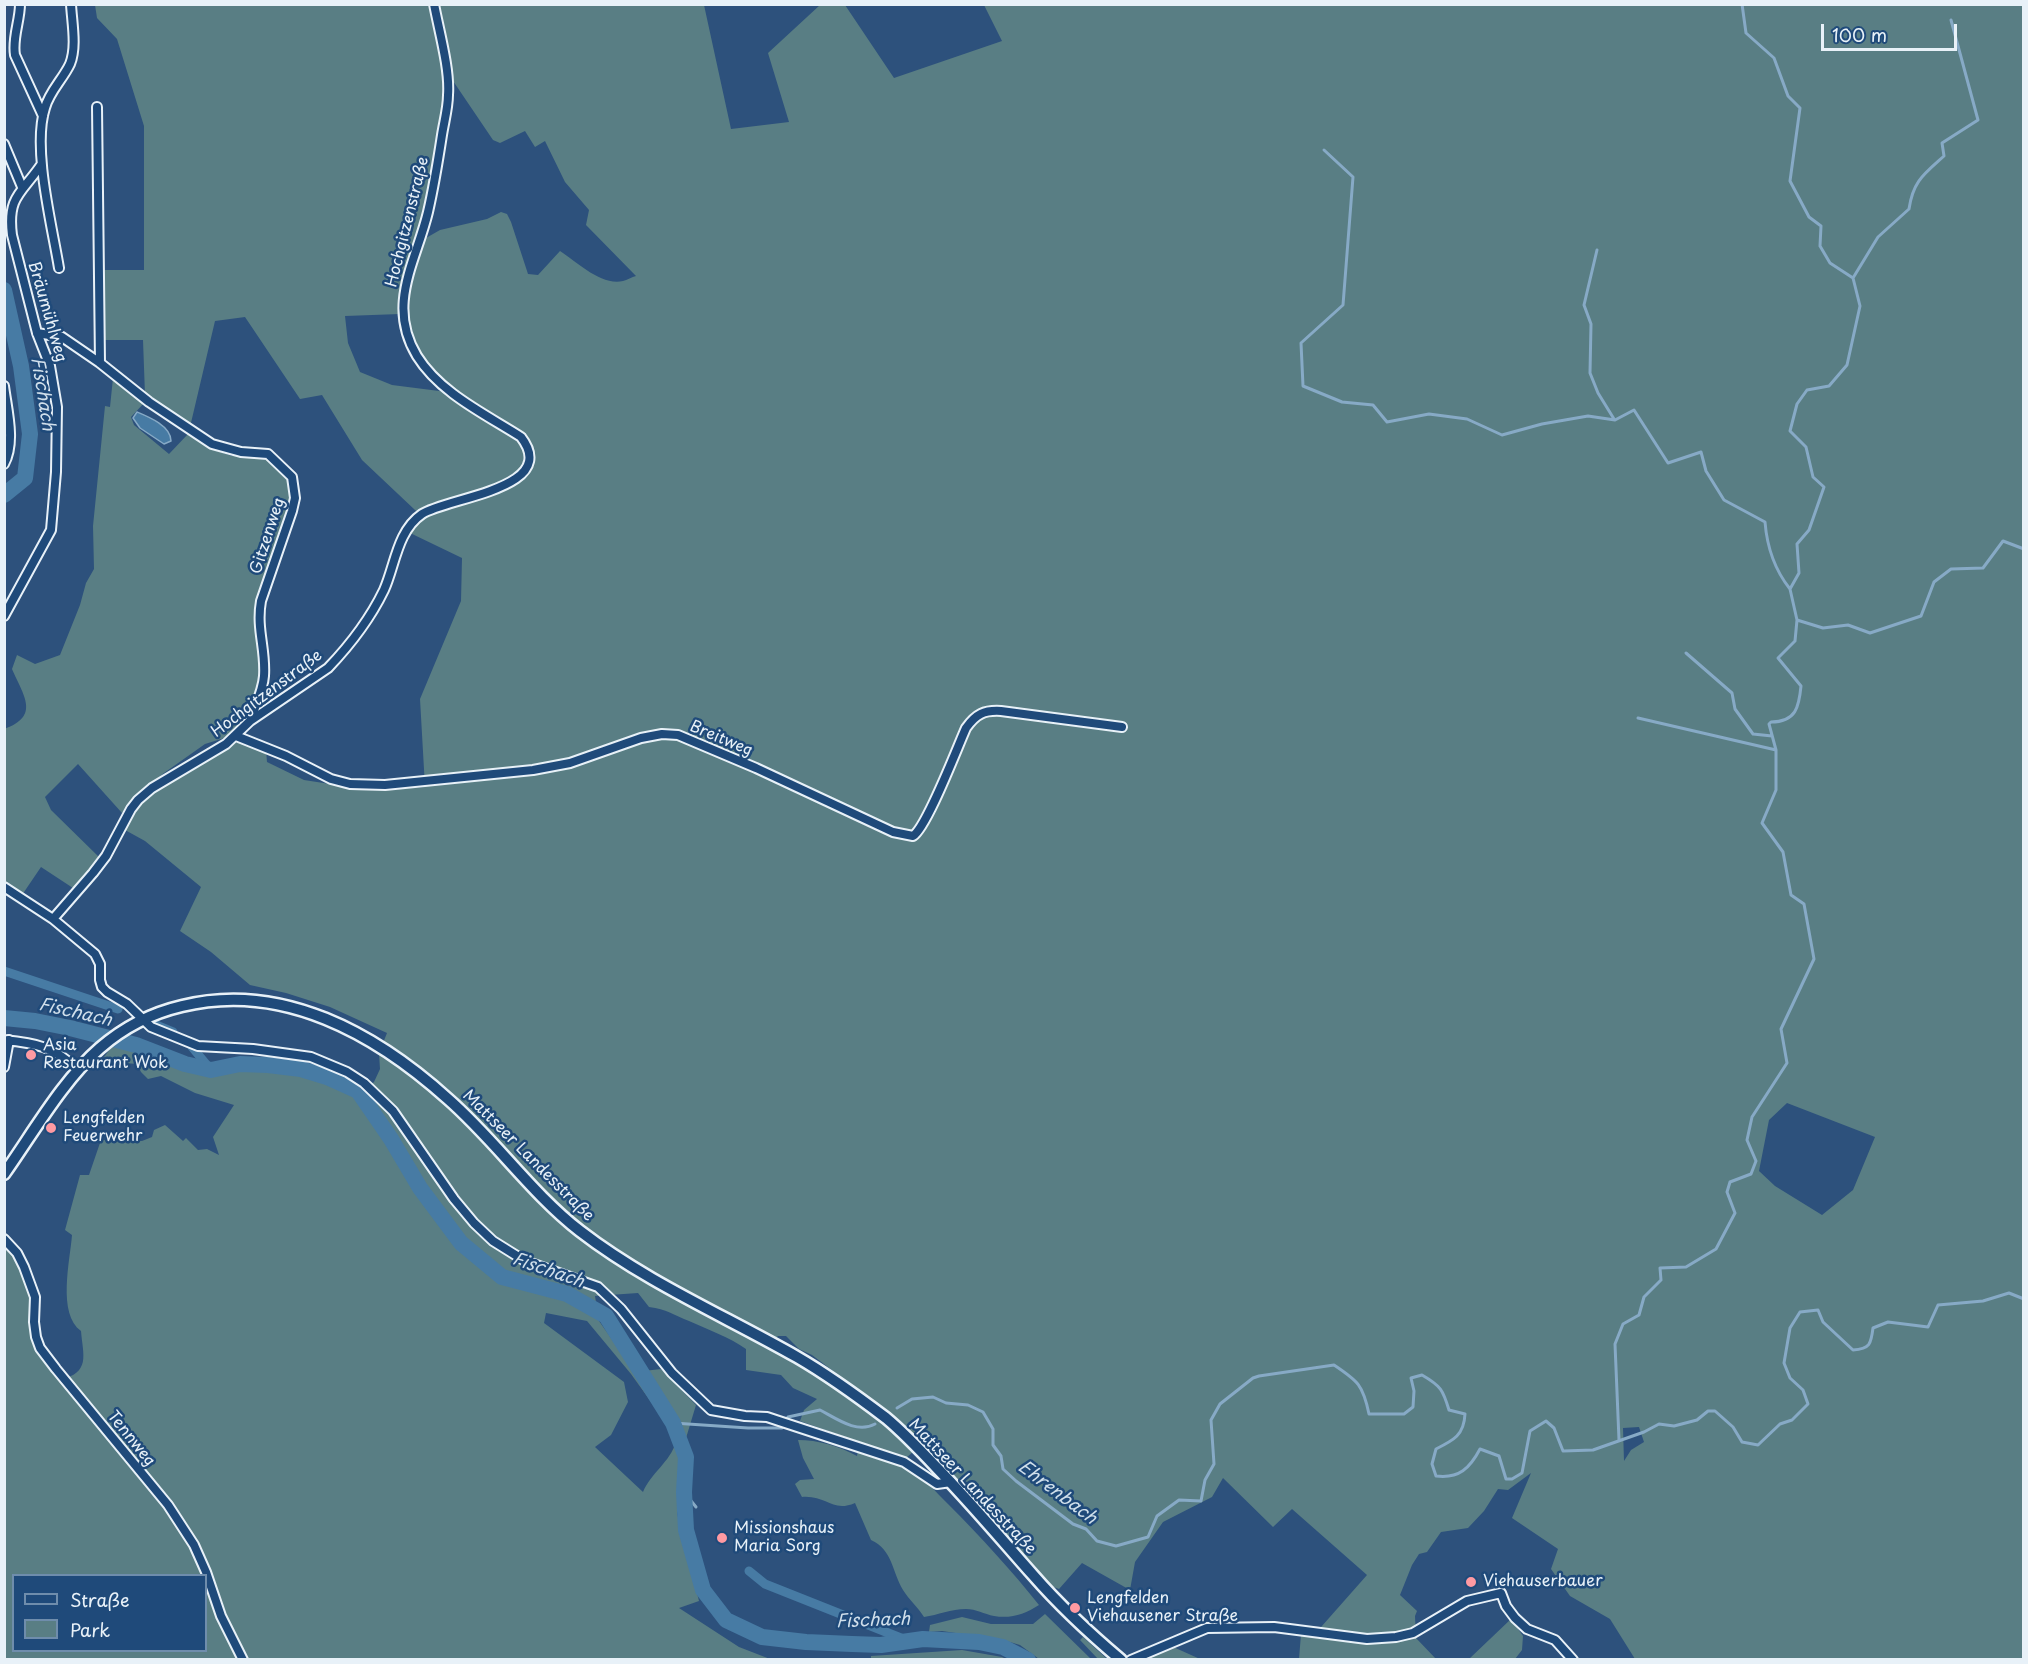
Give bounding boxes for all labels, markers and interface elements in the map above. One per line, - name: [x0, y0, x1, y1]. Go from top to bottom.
- scale bar: [1824, 12, 1960, 50]
- text: 100 m: [1832, 21, 1887, 48]
- street label: Hochgitzenstraße: [383, 155, 433, 289]
- street label: Bräumühlweg: [23, 259, 71, 365]
- water label: Fischach: [26, 356, 58, 432]
- street label: Gitzenweg: [247, 495, 289, 577]
- street label: Hochgitzenstraße: [208, 646, 326, 742]
- street label: Breitweg: [687, 717, 755, 761]
- water label: Fischach: [36, 994, 114, 1032]
- place label: Asia Restaurant Wok: [43, 1036, 168, 1074]
- marker: Asia Restaurant Wok: [24, 1048, 38, 1062]
- street label: Mattseer Landesstraße: [458, 1086, 598, 1226]
- place label: Lengfelden Feuerwehr: [63, 1109, 145, 1147]
- marker: Lengfelden Feuerwehr: [44, 1121, 58, 1135]
- water label: Fischach: [509, 1249, 587, 1293]
- street label: Tennweg: [103, 1407, 159, 1471]
- street label: Mattseer Landesstraße: [904, 1415, 1040, 1559]
- water label: Ehrenbach: [1014, 1457, 1100, 1529]
- place label: Missionshaus Maria Sorg: [734, 1519, 834, 1557]
- marker: Missionshaus Maria Sorg: [715, 1531, 729, 1545]
- place label: Viehauserbauer: [1483, 1572, 1603, 1592]
- legend: [12, 1574, 207, 1652]
- marker: Viehauserbauer: [1464, 1575, 1478, 1589]
- text: Straße: [70, 1586, 130, 1613]
- place label: Lengfelden Viehausener Straße: [1087, 1589, 1238, 1627]
- marker: Lengfelden Viehausener Straße: [1068, 1601, 1082, 1615]
- water label: Fischach: [835, 1609, 911, 1633]
- text: Park: [70, 1616, 110, 1643]

